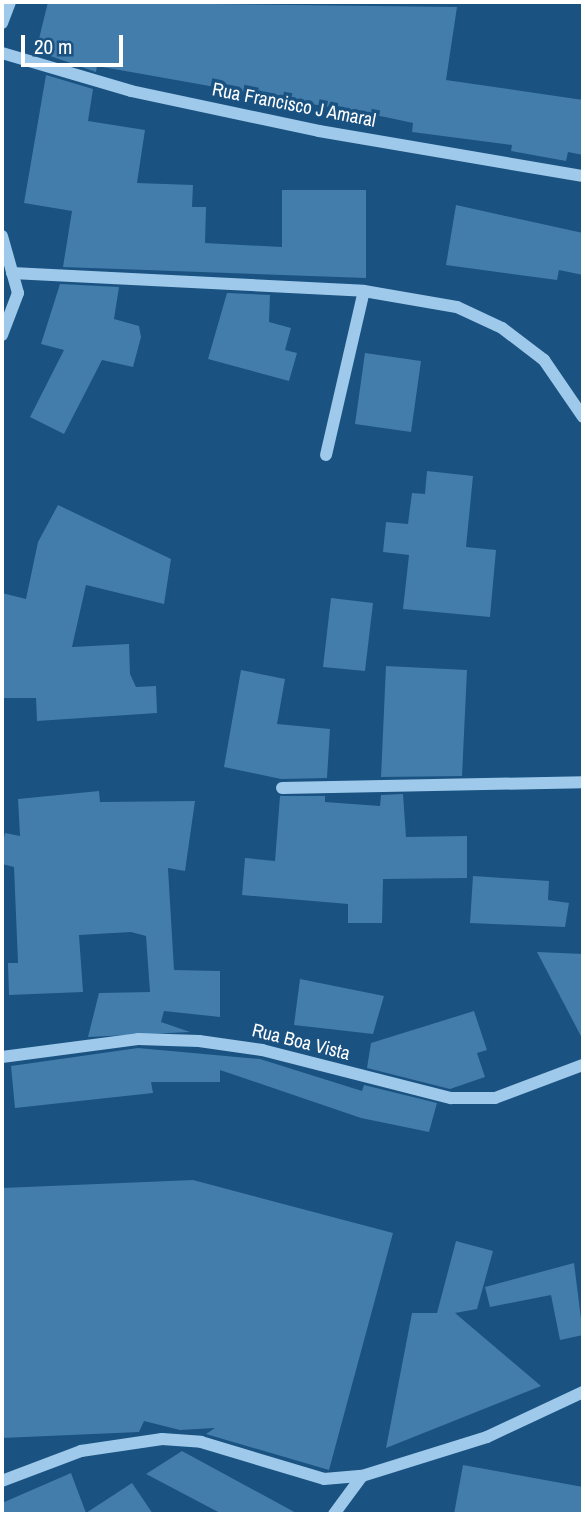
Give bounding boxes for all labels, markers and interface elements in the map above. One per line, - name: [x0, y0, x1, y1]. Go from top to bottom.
- scale bar: [24, 21, 126, 65]
- text: 20 m: [34, 32, 72, 61]
- street label: Rua Francisco J Amaral: [210, 78, 378, 132]
- street label: Rua Boa Vista: [250, 1019, 352, 1065]

